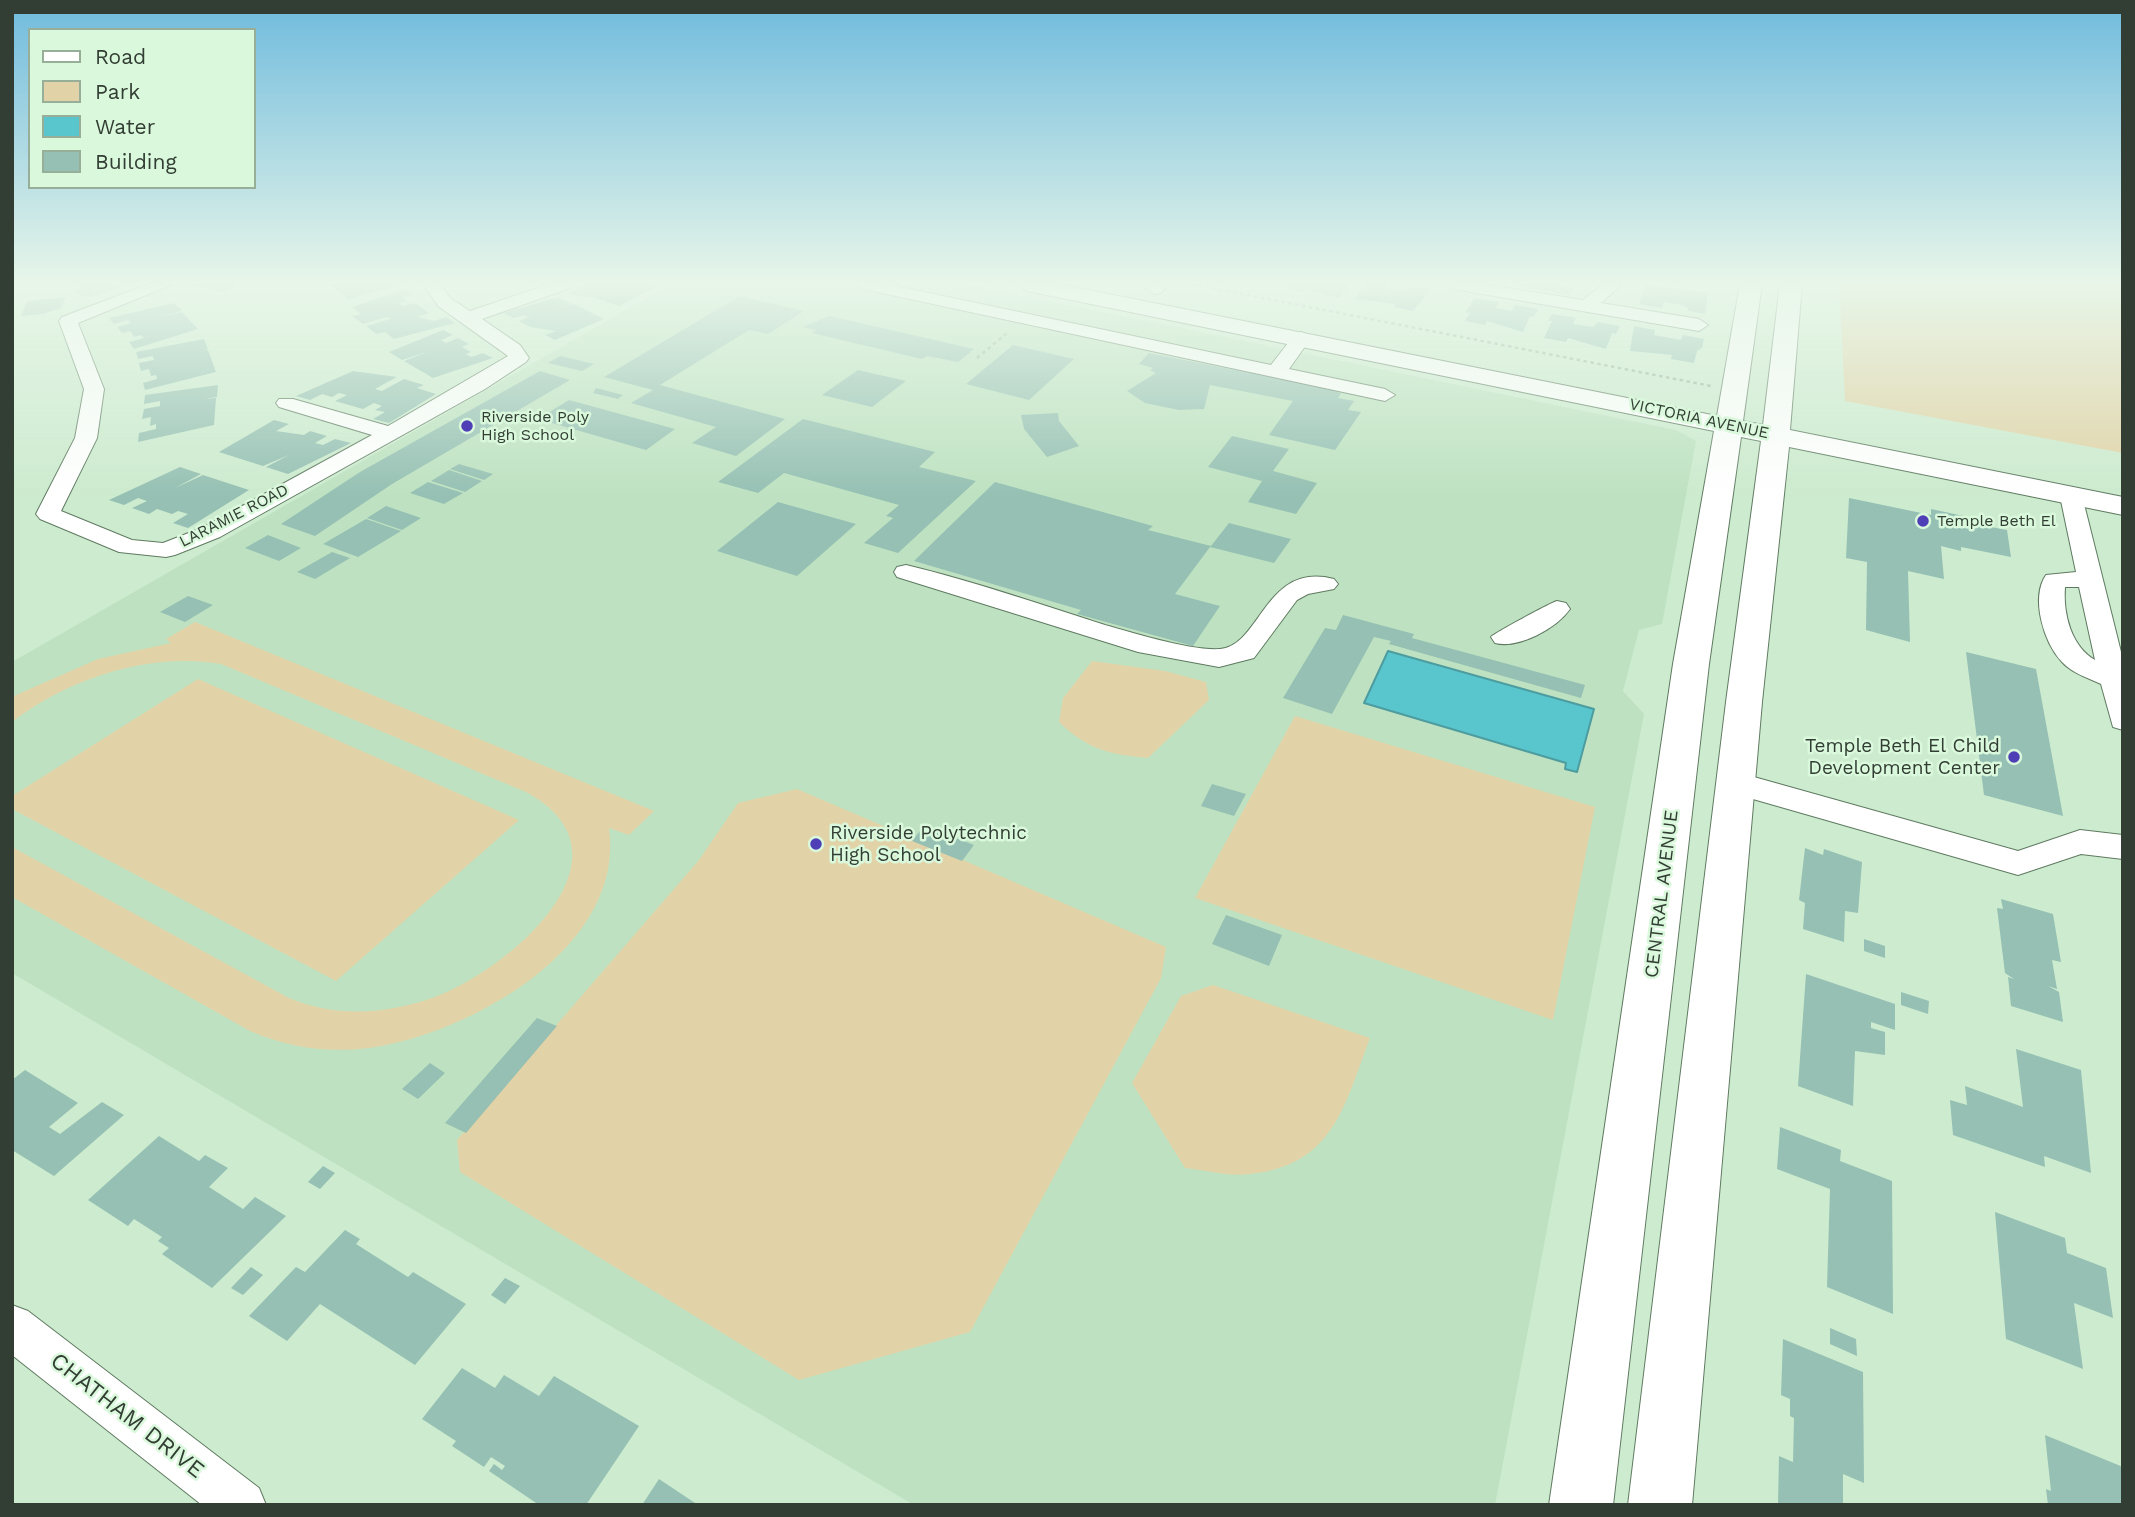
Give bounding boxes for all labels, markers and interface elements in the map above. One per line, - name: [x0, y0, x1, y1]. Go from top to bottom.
- legend: [28, 28, 256, 189]
- text: Road: [95, 44, 146, 69]
- text: Park: [95, 79, 140, 104]
- text: Water: [95, 114, 155, 139]
- text: Building: [95, 149, 177, 174]
- street label: VICTORIA AVENUE: [1627, 395, 1771, 443]
- place label: Riverside Poly High School: [481, 407, 589, 445]
- marker: Riverside Poly High School: [459, 418, 475, 434]
- street label: LARAMIE ROAD: [176, 480, 292, 552]
- place label: Temple Beth El: [1937, 511, 2056, 531]
- marker: Temple Beth El: [1915, 513, 1931, 529]
- place label: Temple Beth El Child Development Center: [1805, 735, 2000, 779]
- marker: Temple Beth El Child Development Center: [2006, 749, 2022, 765]
- street label: CENTRAL AVENUE: [1640, 809, 1684, 979]
- place label: Riverside Polytechnic High School: [830, 822, 1027, 866]
- marker: Riverside Polytechnic High School: [808, 836, 824, 852]
- street label: CHATHAM DRIVE: [45, 1347, 209, 1485]

